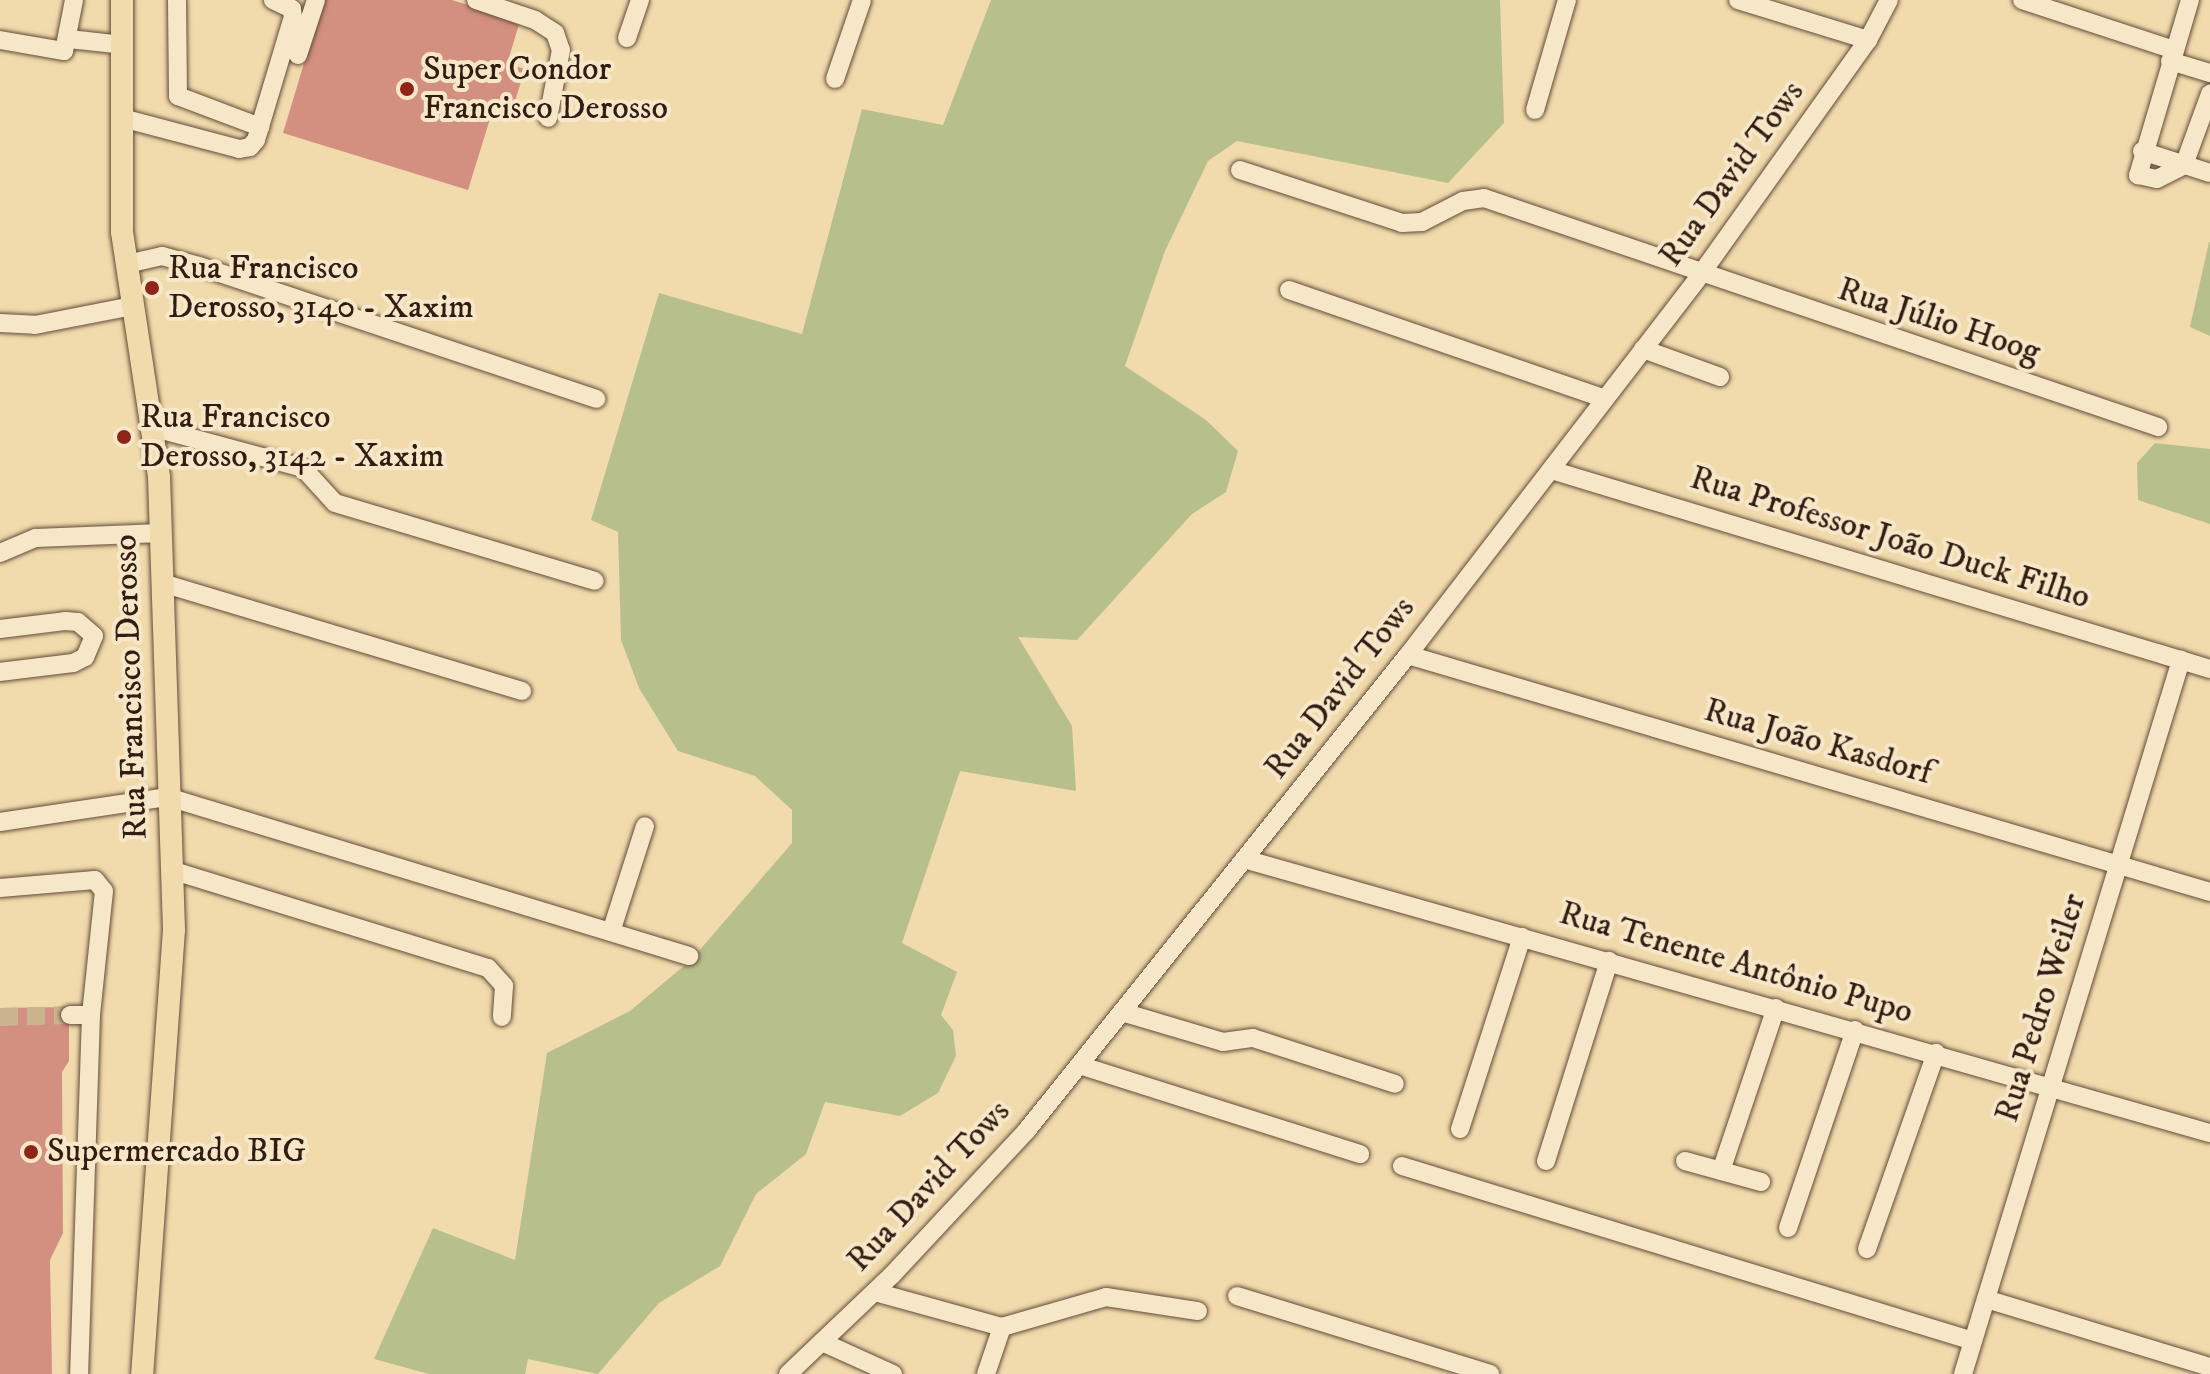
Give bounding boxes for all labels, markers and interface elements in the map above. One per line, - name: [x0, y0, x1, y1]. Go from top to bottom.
- place label: Super Condor Francisco Derosso: [423, 49, 668, 128]
- street label: Rua David Tows: [1651, 73, 1813, 275]
- marker: Super Condor Francisco Derosso: [398, 80, 416, 98]
- place label: Rua Francisco Derosso, 3140 - Xaxim: [168, 248, 474, 328]
- street label: Rua Júlio Hoog: [1833, 269, 2045, 373]
- marker: Rua Francisco Derosso, 3140 - Xaxim: [143, 279, 161, 297]
- place label: Rua Francisco Derosso, 3142 - Xaxim: [140, 397, 444, 476]
- marker: Rua Francisco Derosso, 3142 - Xaxim: [115, 428, 133, 446]
- street label: Rua Professor João Duck Filho: [1685, 458, 2095, 618]
- street label: Rua Francisco Derosso: [105, 534, 157, 840]
- street label: Rua David Tows: [1256, 589, 1424, 787]
- street label: Rua João Kasdorf: [1699, 690, 1937, 794]
- street label: Rua Pedro Weiler: [1987, 889, 2095, 1127]
- street label: Rua Tenente Antônio Pupo: [1555, 893, 1917, 1033]
- street label: Rua David Tows: [839, 1092, 1019, 1280]
- place label: Supermercado BIG: [47, 1132, 306, 1172]
- marker: Supermercado BIG: [22, 1143, 40, 1161]

